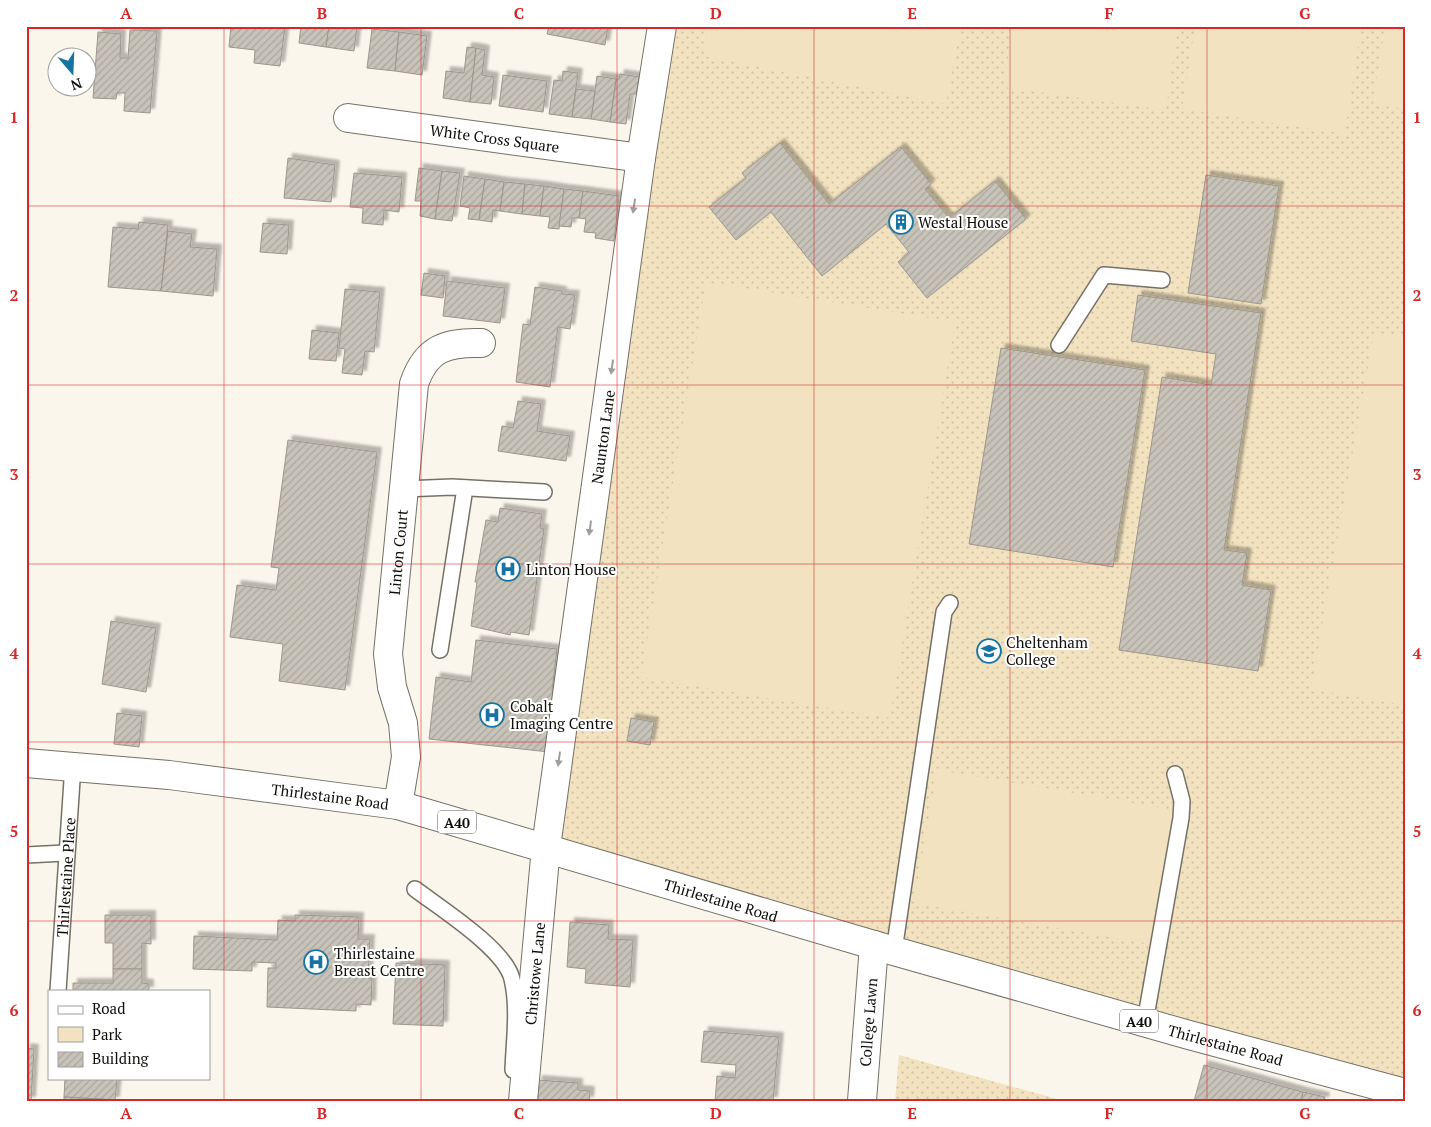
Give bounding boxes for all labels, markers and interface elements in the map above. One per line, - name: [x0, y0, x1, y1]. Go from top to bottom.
- text: A: [120, 2, 132, 24]
- text: B: [317, 2, 327, 24]
- text: C: [514, 2, 524, 24]
- text: D: [710, 2, 722, 24]
- text: E: [907, 2, 917, 24]
- text: F: [1104, 2, 1114, 24]
- text: G: [1299, 2, 1311, 24]
- north arrow: [48, 48, 98, 98]
- text: N: [68, 74, 85, 96]
- text: 1: [9, 106, 19, 128]
- text: 1: [1412, 106, 1422, 128]
- street label: White Cross Square: [429, 119, 561, 157]
- one-way arrow: [630, 199, 638, 215]
- building icon: Westal House: [888, 209, 914, 235]
- place label: Westal House: [918, 212, 1008, 232]
- text: 2: [9, 284, 19, 306]
- text: 2: [1412, 284, 1422, 306]
- one-way arrow: [608, 360, 616, 376]
- street label: Naunton Lane: [586, 389, 619, 485]
- text: 3: [9, 463, 19, 485]
- text: 3: [1412, 463, 1422, 485]
- street label: Linton Court: [384, 508, 412, 596]
- one-way arrow: [586, 521, 594, 537]
- hospital icon: Linton House: [495, 556, 521, 582]
- place label: Linton House: [526, 559, 616, 579]
- place label: Cheltenham College: [1006, 632, 1088, 669]
- school or university icon: Cheltenham College: [976, 638, 1002, 664]
- text: 4: [9, 642, 19, 664]
- text: 4: [1412, 642, 1422, 664]
- place label: Cobalt Imaging Centre: [510, 696, 613, 733]
- hospital icon: Cobalt Imaging Centre: [479, 702, 505, 728]
- one-way arrow: [554, 751, 562, 767]
- street label: Thirlestaine Road: [270, 779, 390, 814]
- road number: A40: [438, 810, 476, 834]
- street label: Thirlestaine Place: [52, 817, 80, 938]
- text: 5: [9, 820, 19, 842]
- text: 5: [1412, 820, 1422, 842]
- street label: Thirlestaine Road: [661, 874, 780, 926]
- street label: Christowe Lane: [520, 921, 549, 1026]
- place label: Thirlestaine Breast Centre: [334, 943, 424, 980]
- hospital icon: Thirlestaine Breast Centre: [303, 949, 329, 975]
- street label: College Lawn: [855, 977, 881, 1067]
- legend: [48, 990, 210, 1080]
- text: Road: [92, 998, 125, 1018]
- text: 6: [9, 999, 19, 1021]
- text: 6: [1412, 999, 1422, 1021]
- road number: A40: [1120, 1009, 1158, 1032]
- street label: Thirlestaine Road: [1166, 1020, 1285, 1070]
- text: Park: [92, 1024, 122, 1044]
- text: Building: [92, 1048, 150, 1068]
- text: A: [120, 1102, 132, 1124]
- text: B: [317, 1102, 327, 1124]
- text: C: [514, 1102, 524, 1124]
- text: D: [710, 1102, 722, 1124]
- text: E: [907, 1102, 917, 1124]
- text: F: [1104, 1102, 1114, 1124]
- text: G: [1299, 1102, 1311, 1124]

